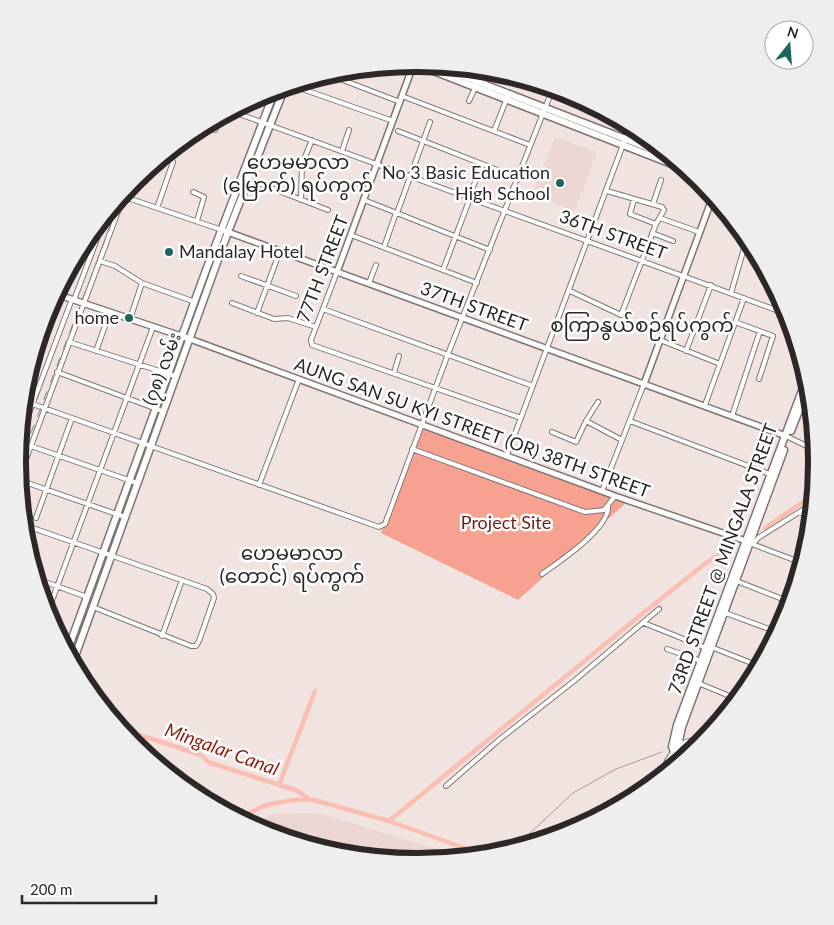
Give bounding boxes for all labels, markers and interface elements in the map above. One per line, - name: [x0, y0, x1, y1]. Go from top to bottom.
- north arrow: [764, 20, 814, 70]
- text: N: [785, 22, 801, 42]
- district label: ဟေမမာလာ (မြောက်) ရပ်ကွက်: [223, 149, 373, 201]
- place label: No 3 Basic Education High School: [382, 161, 550, 204]
- marker: No 3 Basic Education High School: [554, 177, 566, 189]
- street label: 36TH STREET: [557, 204, 671, 264]
- street label: 77TH STREET: [292, 212, 353, 325]
- place label: Mandalay Hotel: [179, 240, 304, 262]
- marker: Mandalay Hotel: [163, 246, 175, 258]
- street label: 37TH STREET: [418, 276, 532, 336]
- place label: home: [74, 306, 119, 328]
- district label: စကြာနွယ်စဉ်ရပ်ကွက်: [550, 311, 734, 341]
- marker: home: [123, 312, 135, 324]
- street label: (၇၈) လမ်း: [136, 329, 190, 410]
- street label: AUNG SAN SU KYI STREET (OR) 38TH STREET: [292, 352, 653, 502]
- street label: 73RD STREET @ MINGALA STREET: [663, 420, 782, 697]
- park label: Project Site: [461, 511, 551, 533]
- district label: ဟေမမာလာ (တောင်) ရပ်ကွက်: [220, 540, 365, 592]
- water label: Mingalar Canal: [162, 717, 282, 780]
- scale bar: [22, 872, 156, 904]
- text: 200 m: [30, 880, 72, 898]

